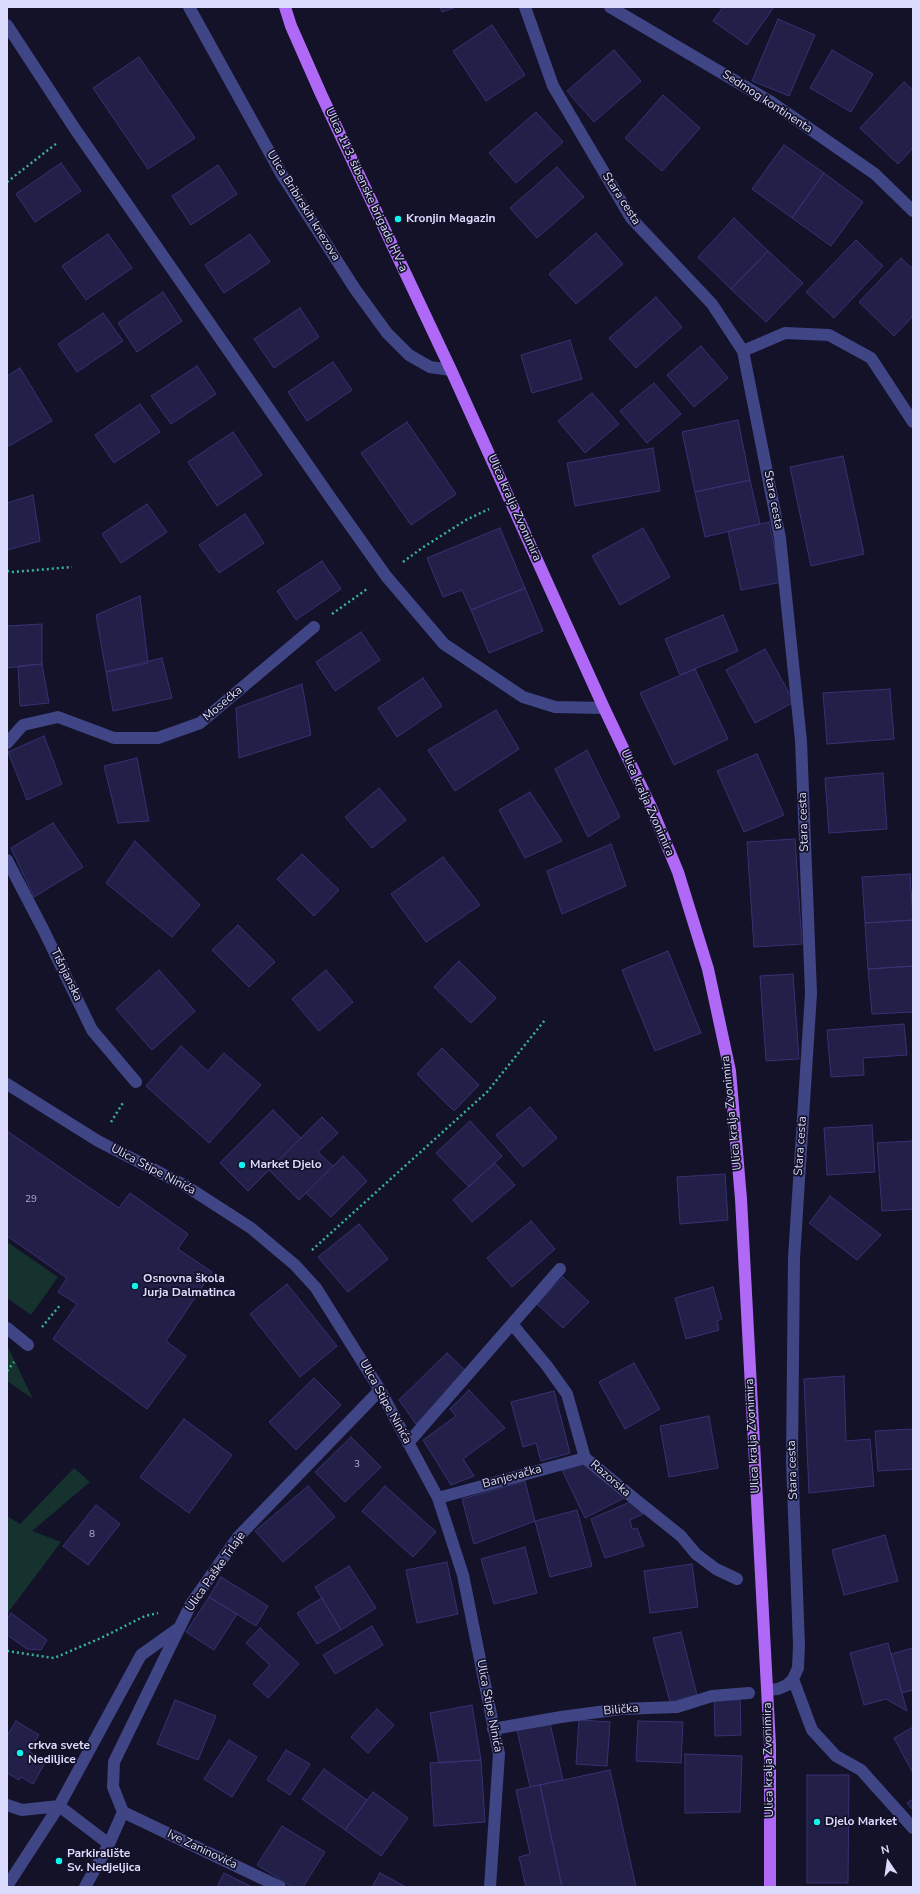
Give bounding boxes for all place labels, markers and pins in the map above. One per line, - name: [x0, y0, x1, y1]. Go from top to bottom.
- place label: Kronjin Magazin: [406, 212, 495, 226]
- marker: Kronjin Magazin: [393, 214, 403, 224]
- place label: Market Djelo: [250, 1158, 322, 1172]
- marker: Market Djelo: [237, 1160, 247, 1170]
- place label: Osnovna škola Jurja Dalmatinca: [143, 1272, 235, 1300]
- marker: Osnovna škola Jurja Dalmatinca: [130, 1281, 140, 1291]
- place label: crkva svete Nediljice: [28, 1739, 90, 1767]
- marker: crkva svete Nediljice: [15, 1748, 25, 1758]
- place label: Djelo Market: [825, 1815, 897, 1829]
- marker: Djelo Market: [812, 1817, 822, 1827]
- place label: Parkiralište Sv. Nedjeljica: [67, 1847, 141, 1875]
- marker: Parkiralište Sv. Nedjeljica: [54, 1856, 64, 1866]

